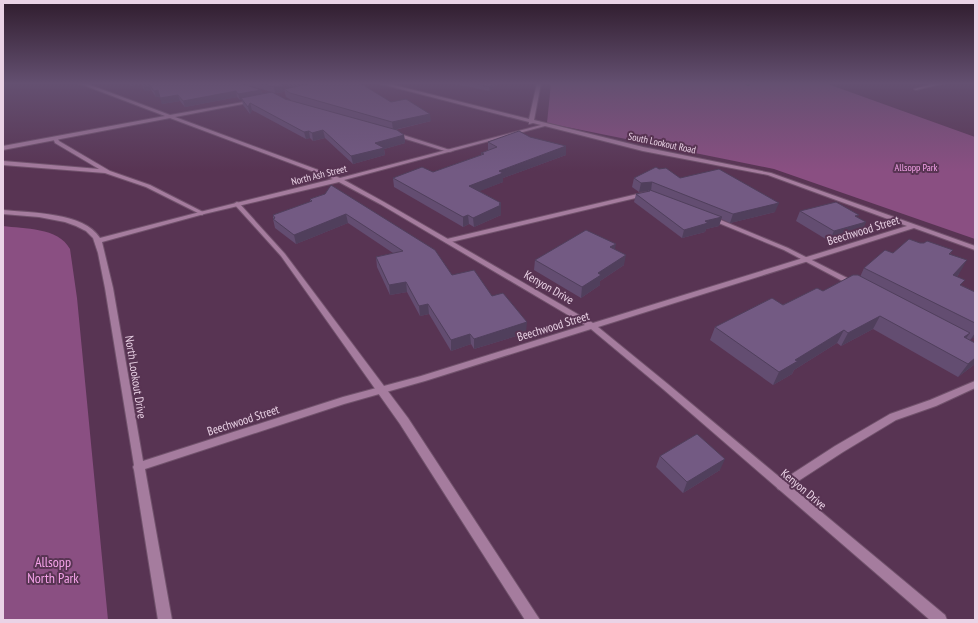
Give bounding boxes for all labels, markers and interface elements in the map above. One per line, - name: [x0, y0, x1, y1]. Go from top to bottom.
- street label: South Lookout Road: [627, 129, 697, 157]
- park label: Allsopp Park: [895, 161, 937, 174]
- street label: North Ash Street: [290, 162, 348, 188]
- street label: Beechwood Street: [825, 212, 902, 248]
- street label: Kenyon Drive: [521, 267, 577, 307]
- street label: Beechwood Street: [515, 308, 592, 344]
- street label: North Lookout Drive: [122, 334, 150, 420]
- street label: Beechwood Street: [205, 401, 282, 439]
- street label: Kenyon Drive: [778, 466, 830, 512]
- park label: Allsopp North Park: [27, 553, 79, 587]

